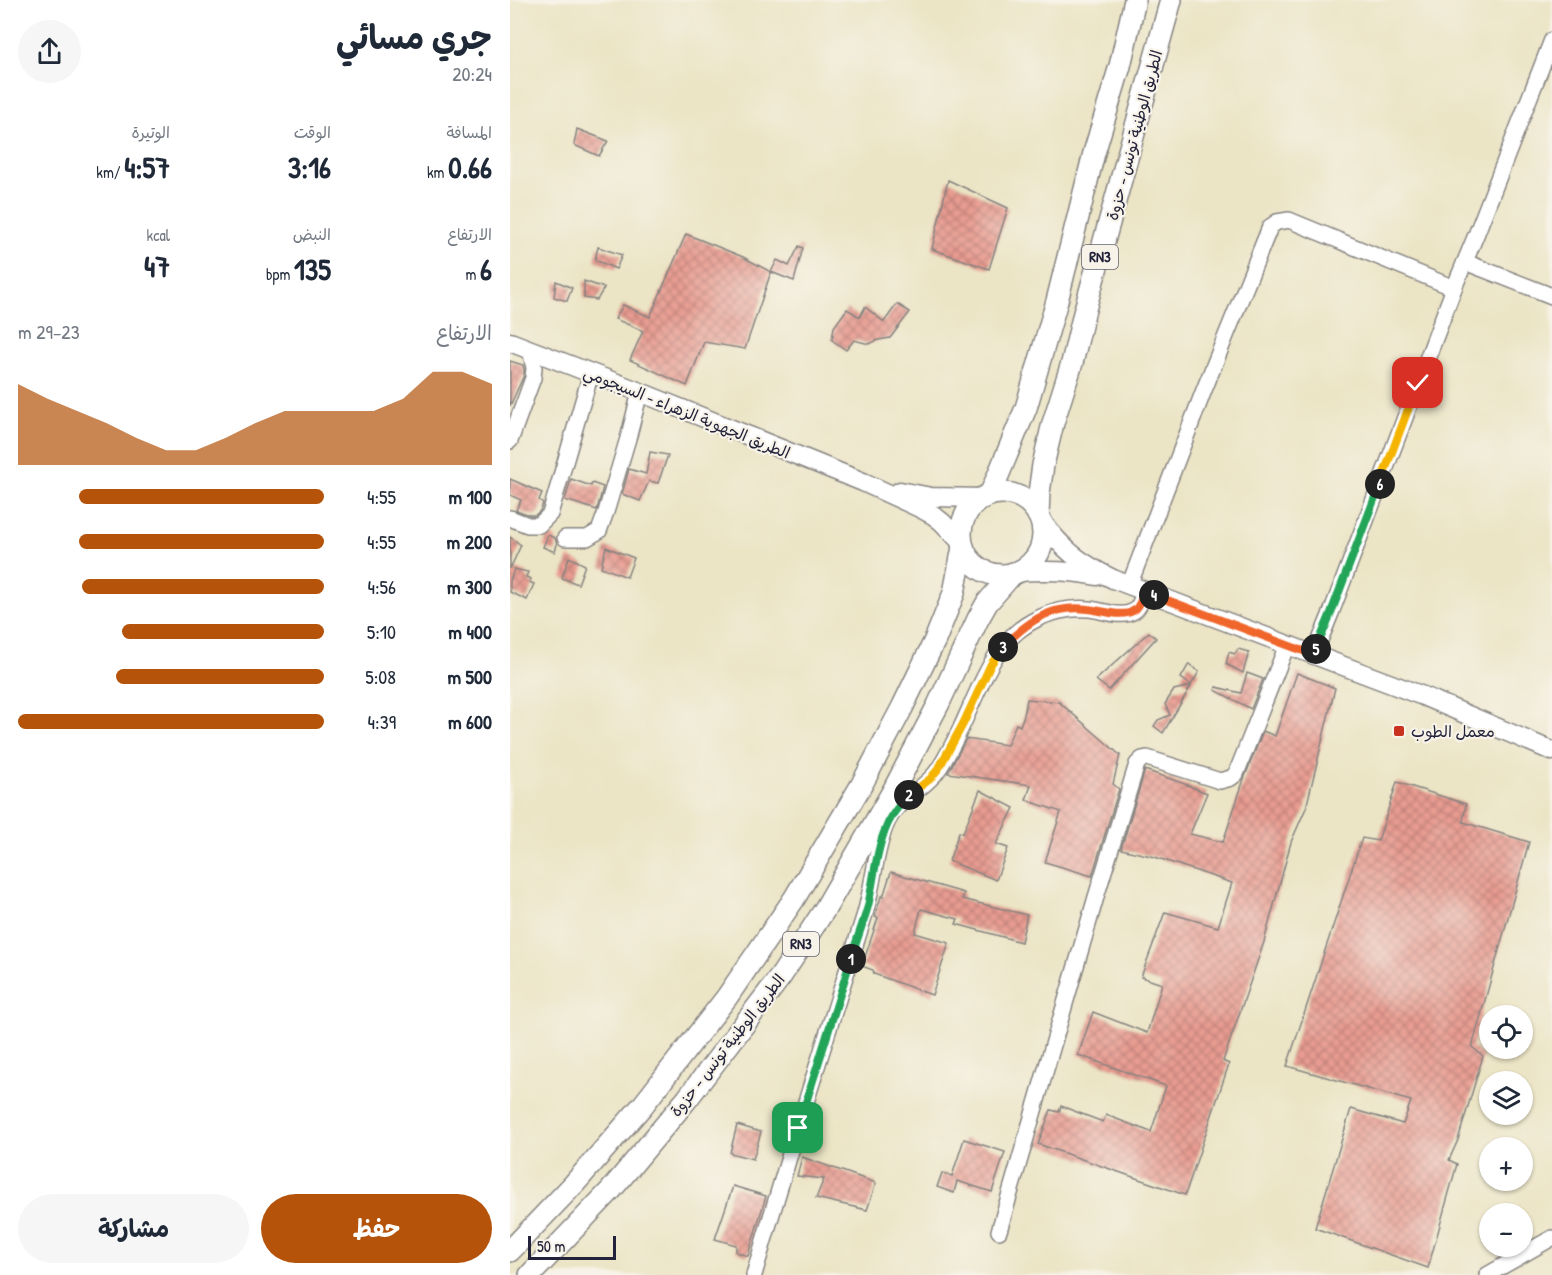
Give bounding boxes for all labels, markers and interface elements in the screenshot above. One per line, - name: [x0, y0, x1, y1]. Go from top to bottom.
- text: جري مسائي: [336, 15, 492, 59]
- button: share: [18, 20, 81, 83]
- street label: الطريق الوطنية تونس - حزوة: [1101, 47, 1167, 223]
- text: 20:24: [452, 60, 492, 87]
- text: الوتيرة: [131, 121, 170, 143]
- text: الوقت: [294, 121, 331, 143]
- text: المسافة: [446, 121, 492, 143]
- text: 4:57: [124, 147, 170, 187]
- text: 3:16: [288, 147, 331, 187]
- text: 0.66: [448, 147, 492, 187]
- text: /km: [96, 161, 124, 183]
- text: km: [427, 161, 448, 183]
- text: النبض: [293, 223, 331, 245]
- text: الارتفاع: [447, 223, 492, 245]
- text: kcal: [147, 224, 170, 246]
- road number: RN3: [1082, 245, 1118, 269]
- text: 47: [144, 246, 170, 286]
- text: 135: [294, 249, 331, 289]
- text: 6: [480, 249, 492, 289]
- text: bpm: [266, 263, 294, 285]
- text: m: [465, 263, 480, 285]
- text: 23–29 m: [18, 318, 80, 345]
- text: الارتفاع: [436, 319, 492, 346]
- pin: [1392, 357, 1443, 408]
- street label: الطريق الجهوية الزهراء - السيجومي: [579, 360, 793, 467]
- icon: check: [1401, 366, 1434, 399]
- pin: 6: [1365, 469, 1395, 499]
- text: 6: [1377, 473, 1383, 495]
- text: 4:55: [367, 483, 396, 510]
- text: 100 m: [449, 483, 492, 510]
- text: 4:55: [367, 528, 396, 555]
- text: 200 m: [447, 528, 492, 555]
- text: 4:56: [367, 573, 396, 600]
- text: 300 m: [447, 573, 492, 600]
- pin: 4: [1139, 580, 1169, 610]
- text: 4: [1151, 584, 1157, 606]
- text: 5:10: [367, 618, 396, 645]
- text: 400 m: [448, 618, 492, 645]
- pin: 3: [988, 632, 1018, 662]
- pin: 5: [1301, 634, 1331, 664]
- text: 3: [999, 636, 1007, 658]
- text: 5: [1313, 638, 1319, 660]
- text: 5:08: [365, 663, 396, 690]
- text: 500 m: [447, 663, 492, 690]
- text: 4:39: [368, 708, 396, 735]
- text: 600 m: [448, 708, 492, 735]
- place label: معمل الطوب: [1411, 720, 1495, 742]
- marker: معمل الطوب: [1392, 724, 1406, 738]
- pin: 2: [894, 780, 924, 810]
- text: 2: [905, 784, 913, 806]
- road number: RN3: [783, 932, 819, 956]
- pin: 1: [836, 944, 866, 974]
- text: 1: [848, 948, 854, 970]
- street label: الطريق الوطنية تونس - حزوة: [664, 969, 790, 1121]
- map controls: [1479, 1005, 1533, 1257]
- button: locate: [1479, 1005, 1533, 1059]
- button: layers: [1479, 1071, 1533, 1125]
- pin: [772, 1102, 823, 1153]
- icon: arrive: [781, 1111, 814, 1144]
- button: +: [1479, 1137, 1533, 1191]
- button: مشاركة: [18, 1194, 249, 1263]
- button: حفظ: [261, 1194, 492, 1263]
- button: −: [1479, 1203, 1533, 1257]
- scale bar: [528, 1233, 616, 1260]
- text: 50 m: [537, 1235, 566, 1257]

